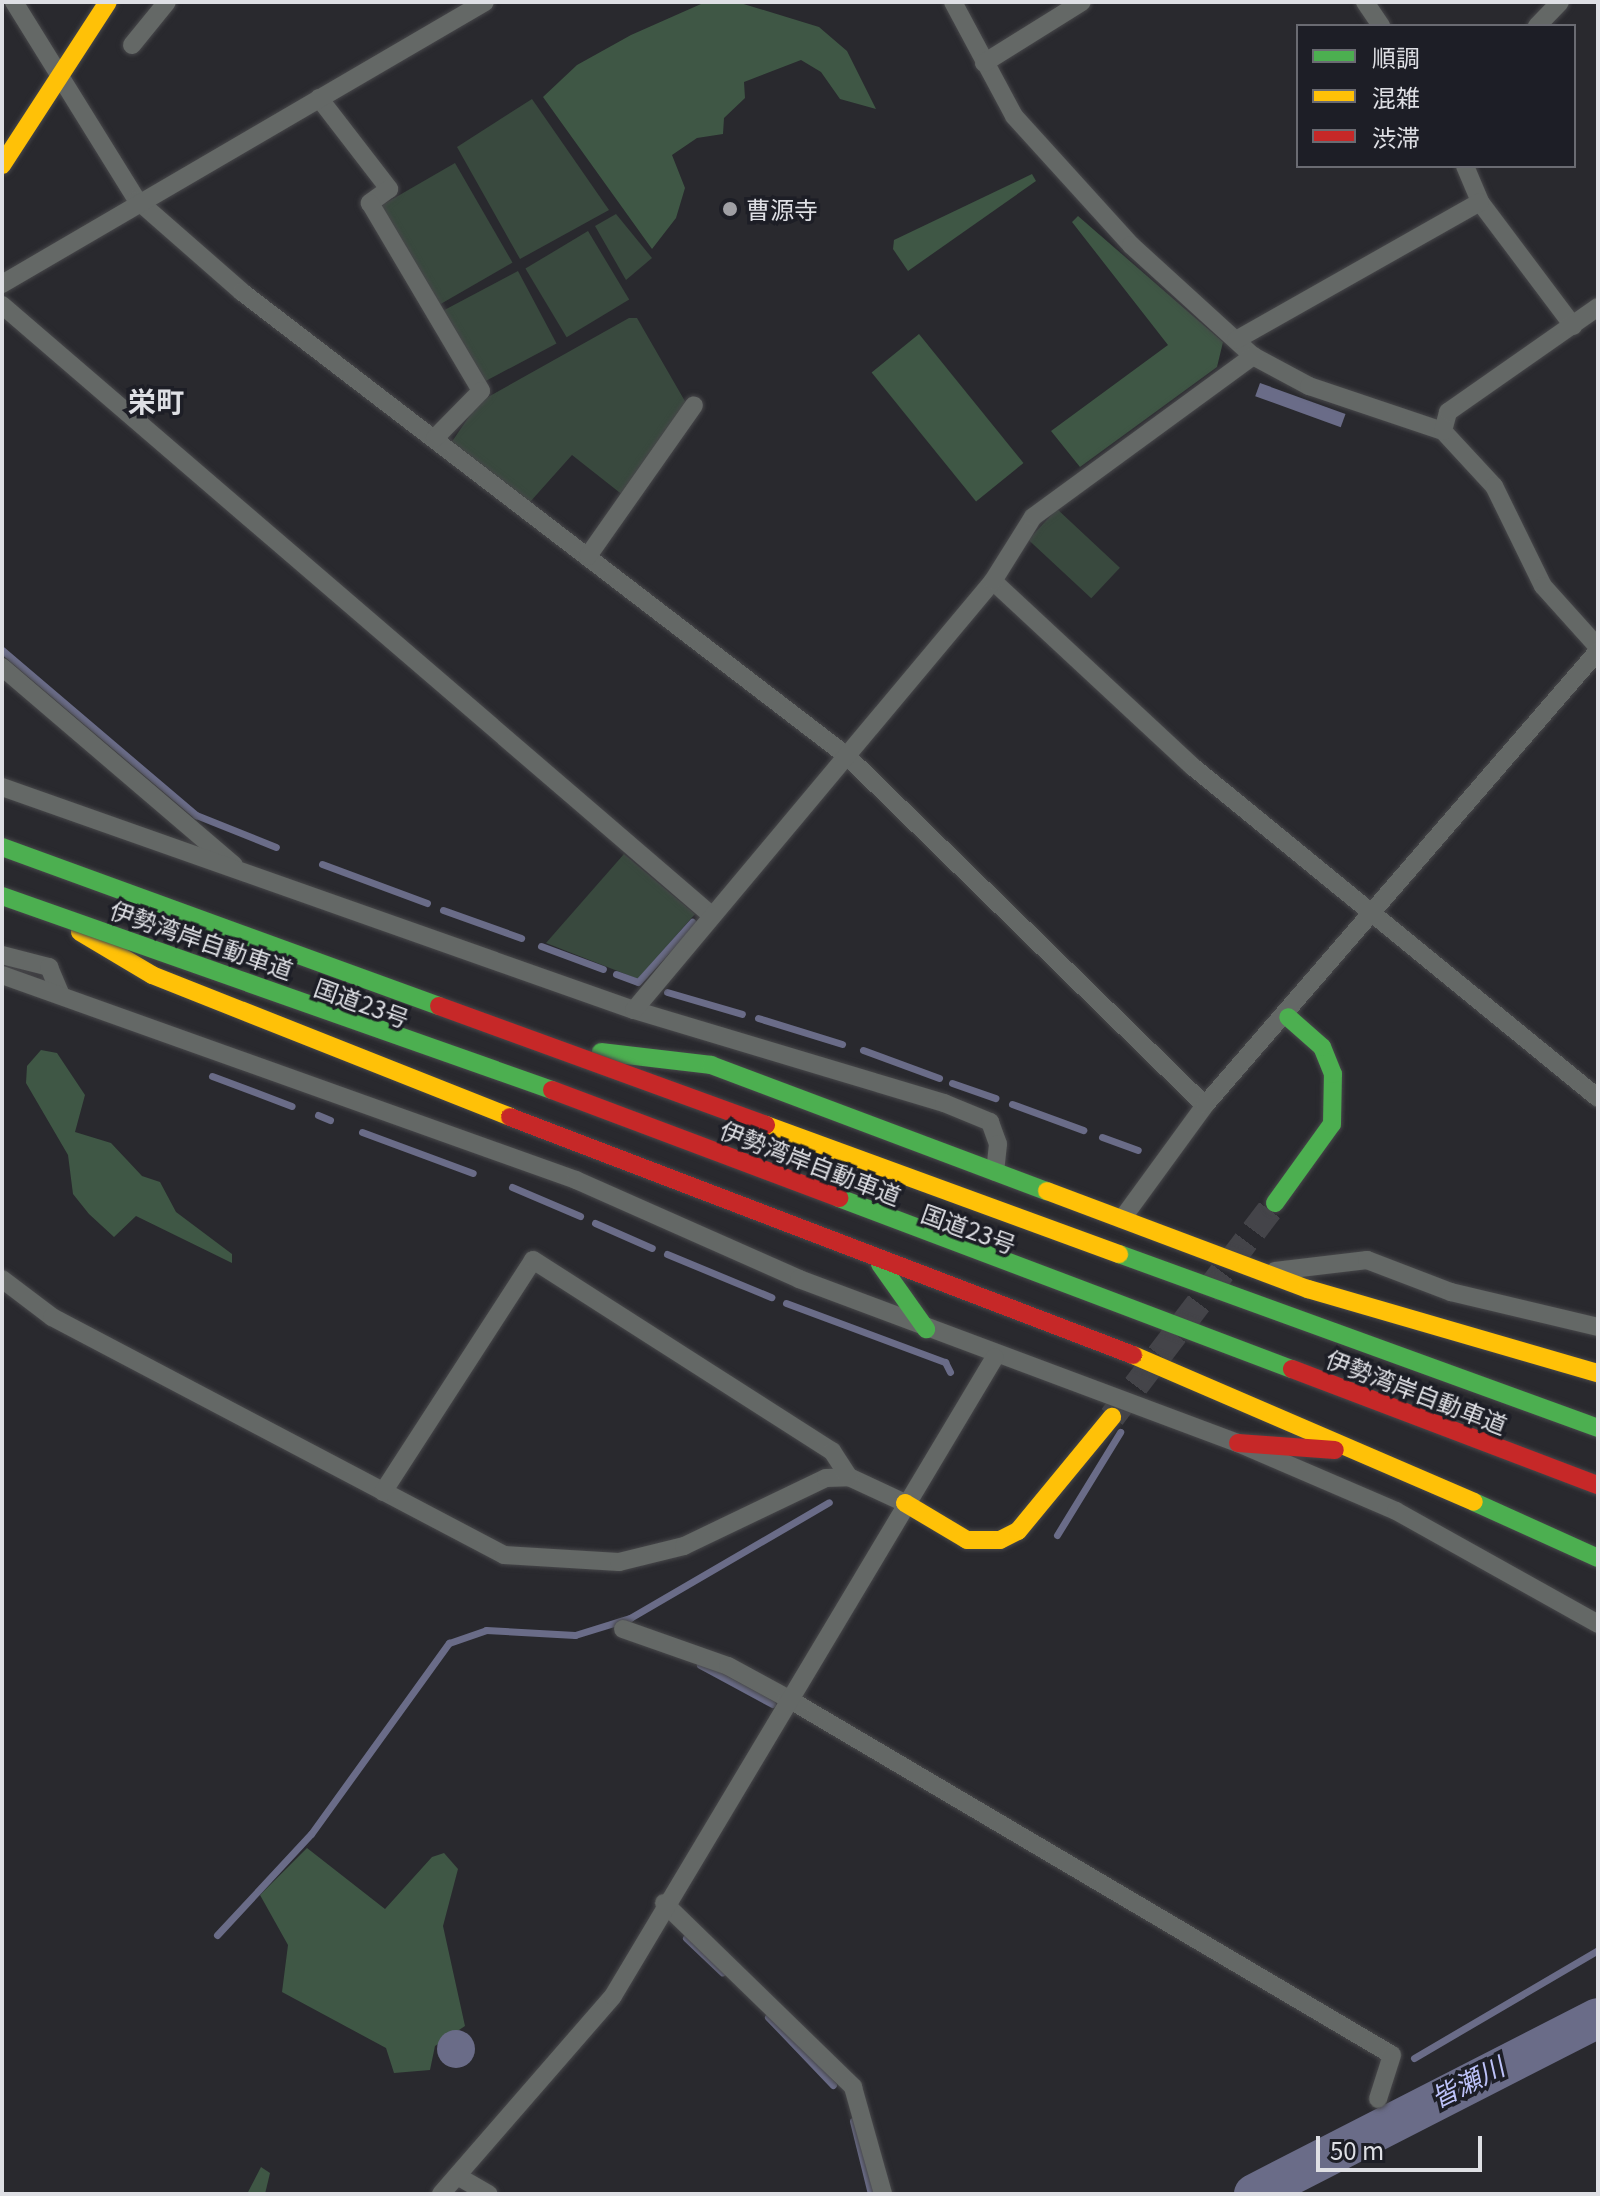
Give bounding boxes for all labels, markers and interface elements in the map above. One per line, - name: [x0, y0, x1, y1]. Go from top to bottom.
- legend: [1296, 24, 1576, 168]
- text: 順調: [1372, 39, 1420, 74]
- text: 混雑: [1372, 79, 1420, 114]
- text: 渋滞: [1372, 119, 1420, 154]
- place label: 曹源寺: [746, 195, 818, 223]
- marker: 曹源寺: [721, 200, 739, 218]
- district label: 栄町: [128, 383, 184, 417]
- street label: 伊勢湾岸自動車道: [107, 894, 297, 984]
- street label: 国道23号: [311, 972, 413, 1032]
- street label: 伊勢湾岸自動車道: [716, 1114, 906, 1210]
- street label: 国道23号: [918, 1198, 1020, 1258]
- street label: 伊勢湾岸自動車道: [1322, 1343, 1512, 1439]
- water label: 皆瀬川: [1425, 2049, 1509, 2113]
- scale bar: [1320, 2120, 1486, 2170]
- text: 50 m: [1330, 2132, 1384, 2167]

